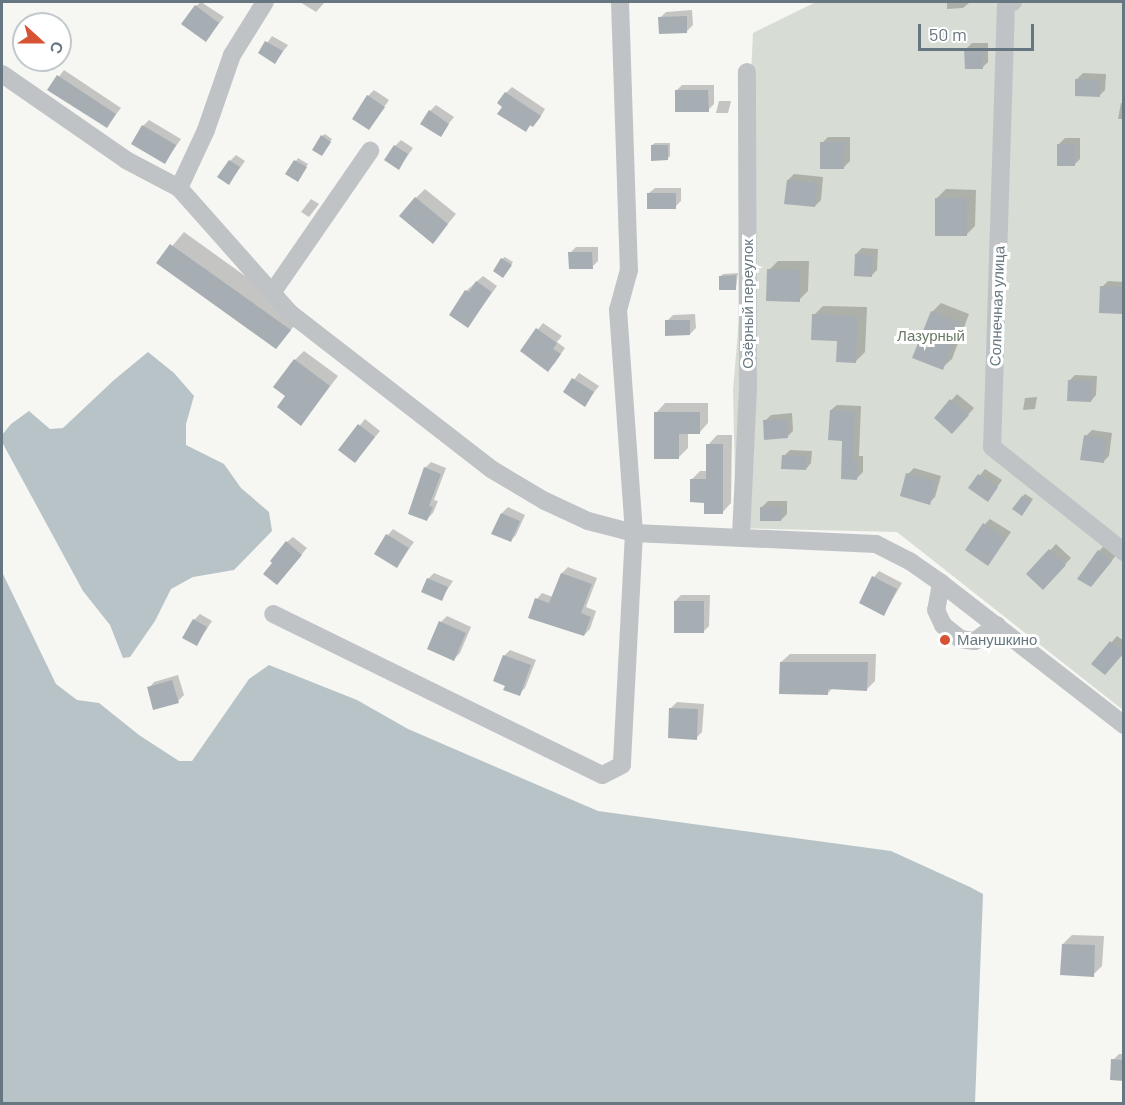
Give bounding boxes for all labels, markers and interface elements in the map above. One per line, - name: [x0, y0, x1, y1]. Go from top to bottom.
- north arrow: [12, 12, 72, 72]
- scale bar: [921, 12, 1036, 50]
- text: 50 m: [929, 23, 967, 45]
- text: С: [46, 39, 68, 57]
- street label: Озёрный переулок: [739, 239, 757, 369]
- street label: Солнечная улица: [986, 245, 1008, 367]
- park label: Лазурный: [897, 327, 965, 345]
- place label: Манушкино: [957, 631, 1037, 649]
- marker: Манушкино: [938, 633, 952, 647]

